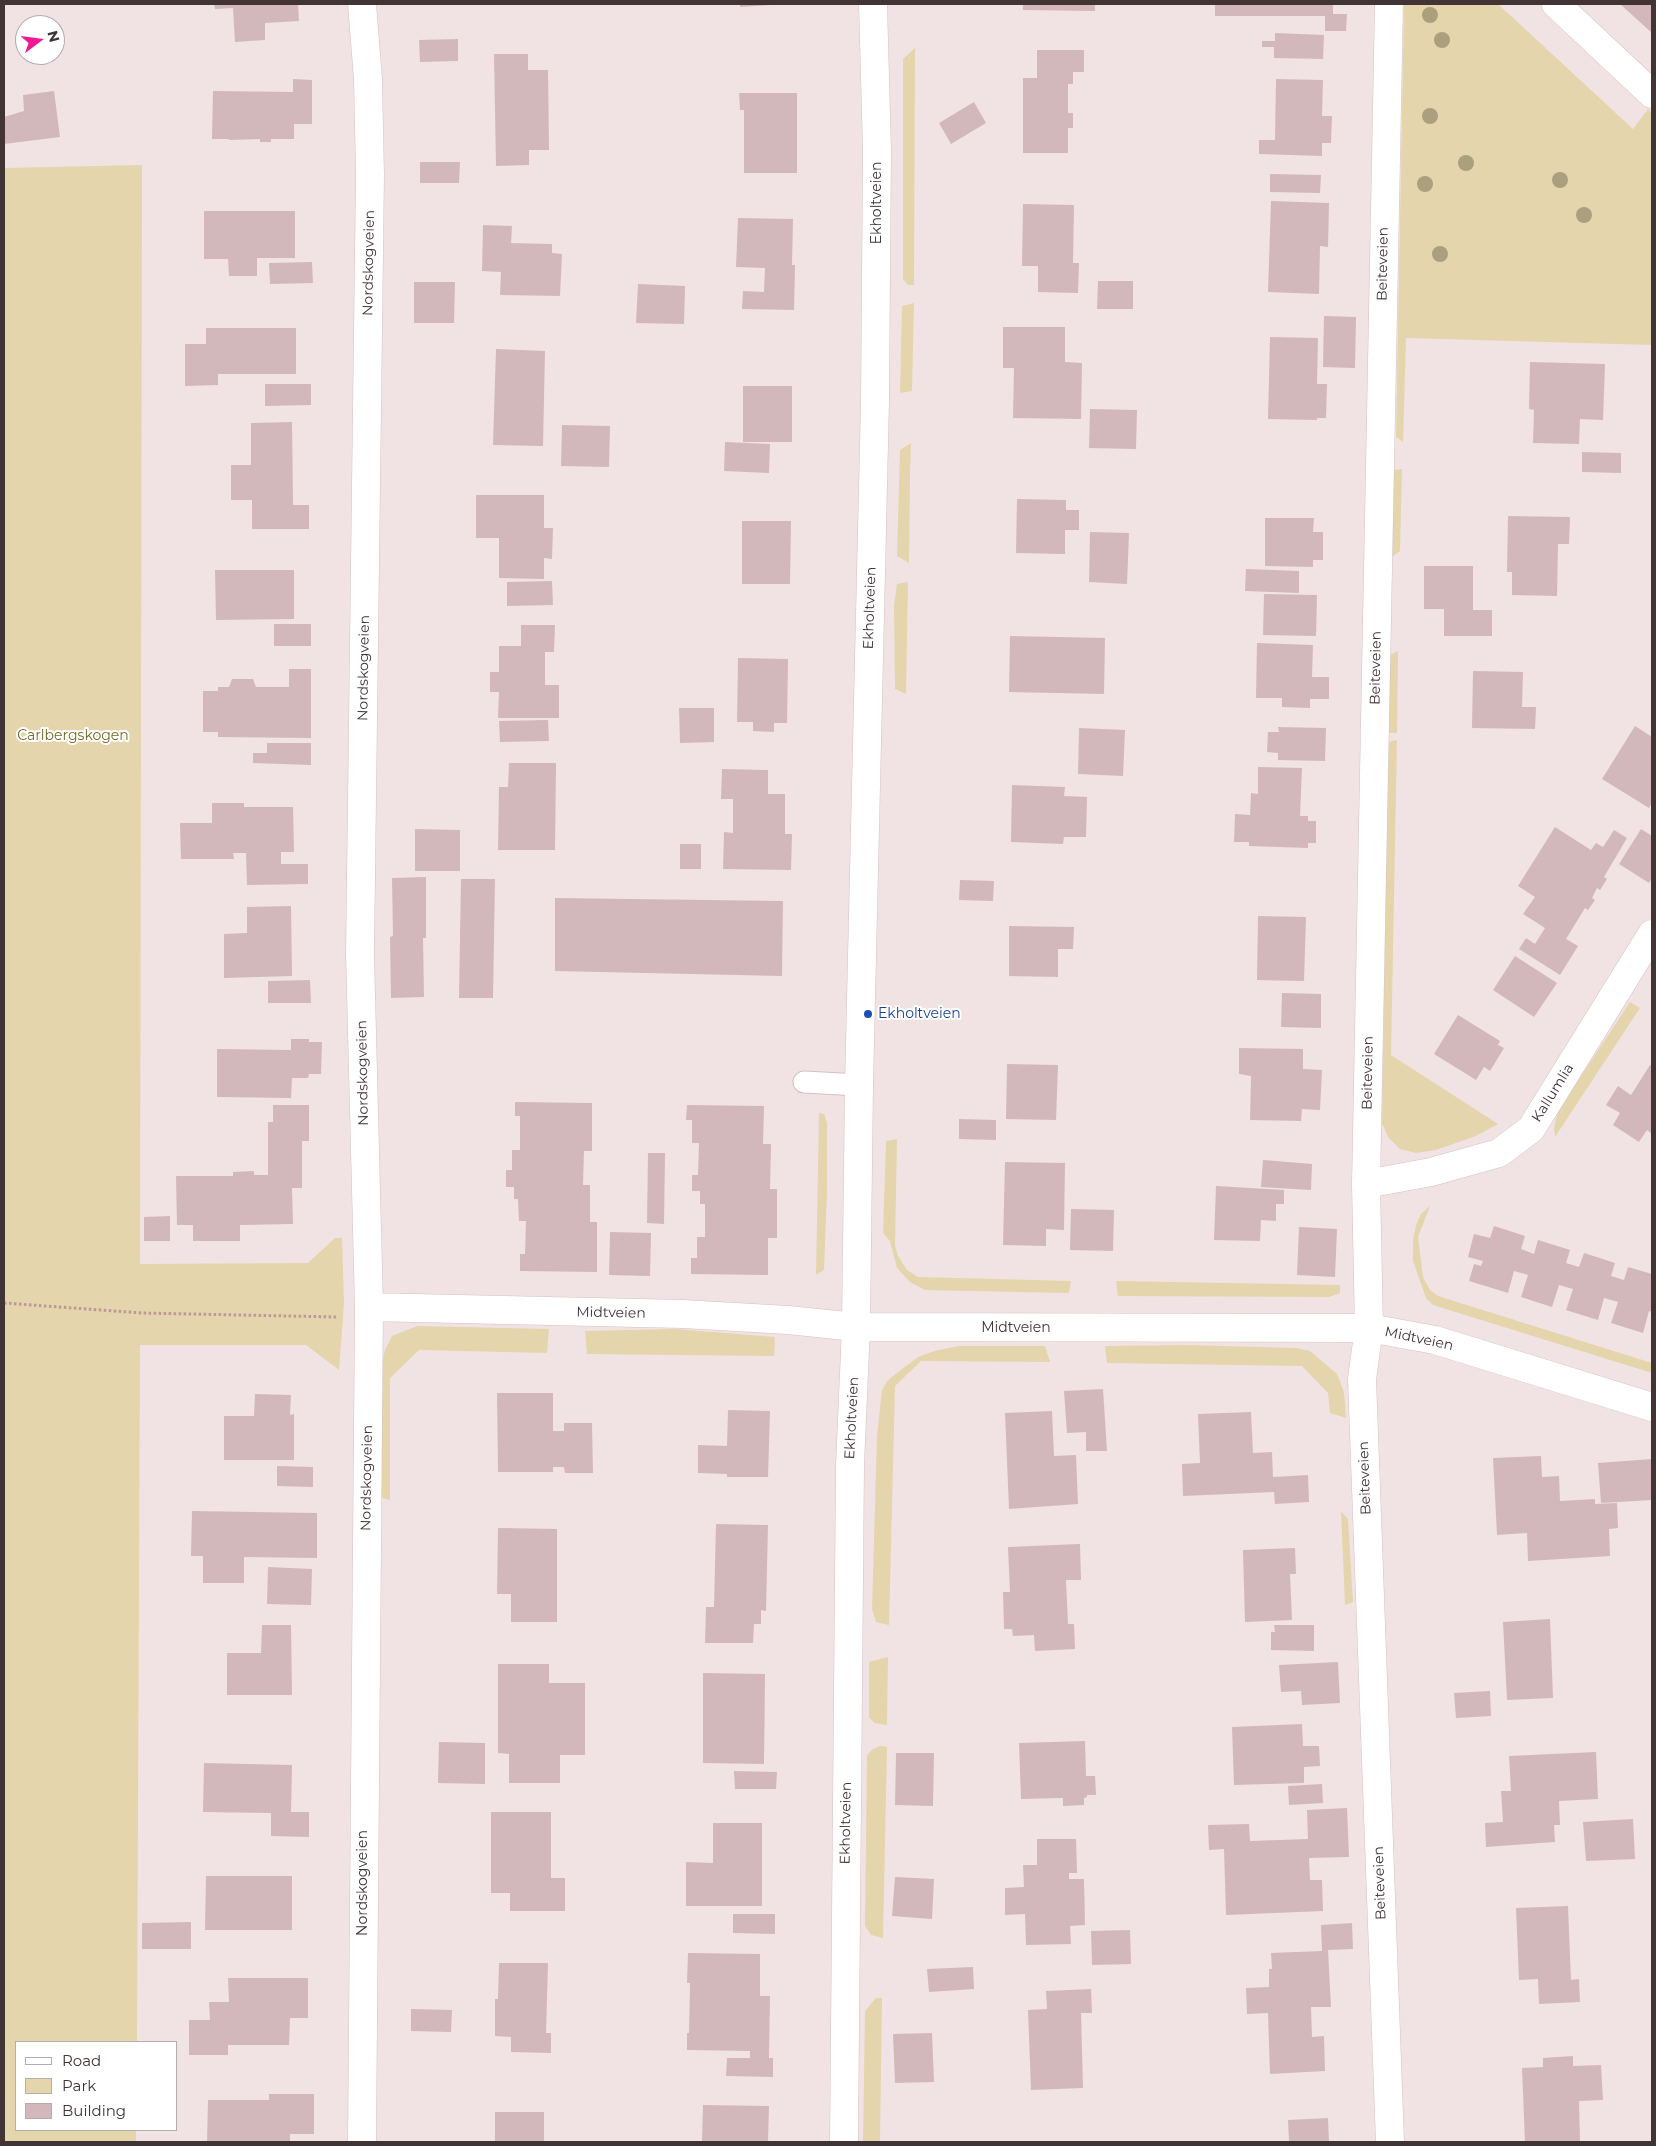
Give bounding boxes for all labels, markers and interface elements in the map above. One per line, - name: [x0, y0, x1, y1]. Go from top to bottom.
- north arrow: [15, 15, 65, 65]
- text: N: [43, 29, 64, 44]
- street label: Ekholtveien: [869, 162, 885, 244]
- street label: Nordskogveien: [360, 210, 378, 316]
- street label: Beiteveien: [1374, 227, 1392, 301]
- street label: Ekholtveien: [860, 566, 880, 650]
- street label: Nordskogveien: [355, 615, 373, 721]
- street label: Beiteveien: [1367, 631, 1385, 705]
- park label: Carlbergskogen: [17, 728, 129, 744]
- place label: Ekholtveien: [878, 1006, 961, 1022]
- marker: Ekholtveien: [862, 1008, 874, 1020]
- street label: Nordskogveien: [354, 1020, 372, 1126]
- street label: Beiteveien: [1359, 1036, 1377, 1110]
- street label: Kallumlia: [1528, 1061, 1578, 1125]
- street label: Midtveien: [576, 1304, 646, 1322]
- street label: Midtveien: [981, 1320, 1051, 1336]
- street label: Midtveien: [1383, 1324, 1455, 1354]
- street label: Ekholtveien: [841, 1376, 863, 1460]
- street label: Nordskogveien: [358, 1425, 376, 1531]
- street label: Beiteveien: [1355, 1441, 1375, 1515]
- street label: Ekholtveien: [837, 1782, 855, 1864]
- street label: Nordskogveien: [355, 1830, 371, 1936]
- street label: Beiteveien: [1370, 1846, 1390, 1920]
- legend: [15, 2041, 178, 2131]
- text: Road: [62, 2051, 101, 2070]
- text: Park: [62, 2076, 96, 2095]
- text: Building: [62, 2101, 126, 2120]

